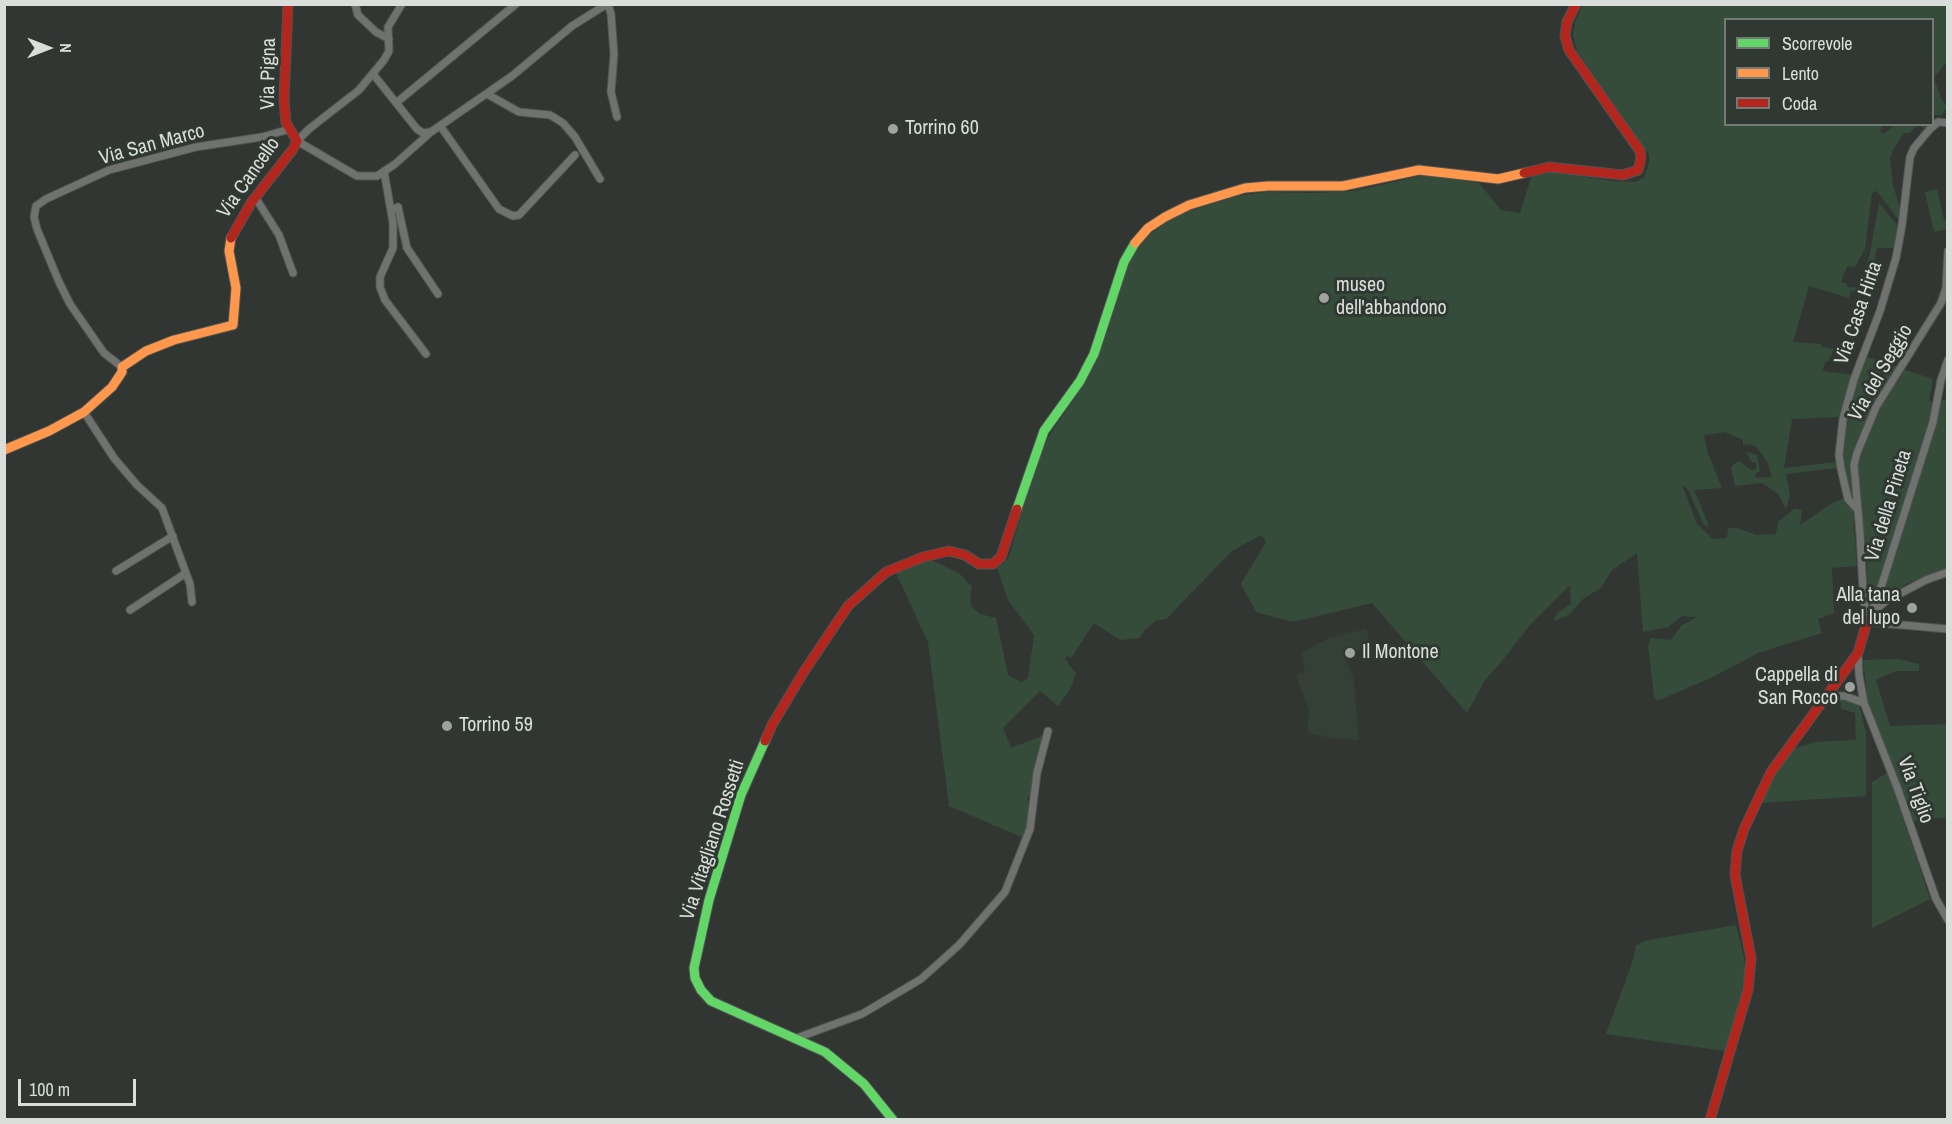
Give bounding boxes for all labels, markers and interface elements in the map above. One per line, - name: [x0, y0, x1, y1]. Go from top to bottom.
- north arrow: [18, 18, 78, 78]
- legend: [1724, 18, 1934, 126]
- text: Scorrevole: [1782, 31, 1853, 56]
- street label: Via Pigna: [256, 38, 282, 110]
- text: N: [55, 43, 77, 53]
- text: Lento: [1782, 61, 1819, 86]
- text: Coda: [1782, 91, 1817, 116]
- place label: Torrino 60: [905, 117, 979, 141]
- street label: Via San Marco: [97, 119, 207, 171]
- marker: Torrino 60: [886, 122, 900, 136]
- street label: Via Cancello: [213, 133, 285, 223]
- street label: Via Casa Hirta: [1830, 258, 1888, 368]
- place label: museo dell'abbandono: [1336, 274, 1447, 321]
- marker: museo dell'abbandono: [1317, 291, 1331, 305]
- street label: Via del Seggio: [1844, 321, 1918, 425]
- street label: Via della Pineta: [1861, 447, 1917, 565]
- place label: Alla tana del lupo: [1836, 584, 1900, 631]
- marker: Alla tana del lupo: [1905, 601, 1919, 615]
- place label: Il Montone: [1362, 641, 1439, 665]
- marker: Il Montone: [1343, 646, 1357, 660]
- place label: Cappella di San Rocco: [1755, 664, 1838, 711]
- marker: Cappella di San Rocco: [1843, 680, 1857, 694]
- place label: Torrino 59: [459, 714, 533, 738]
- marker: Torrino 59: [440, 719, 454, 733]
- street label: Via Tiglio: [1892, 753, 1938, 827]
- street label: Via Vitagliano Rossetti: [676, 757, 750, 923]
- scale bar: [21, 1067, 140, 1105]
- text: 100 m: [29, 1077, 70, 1102]

